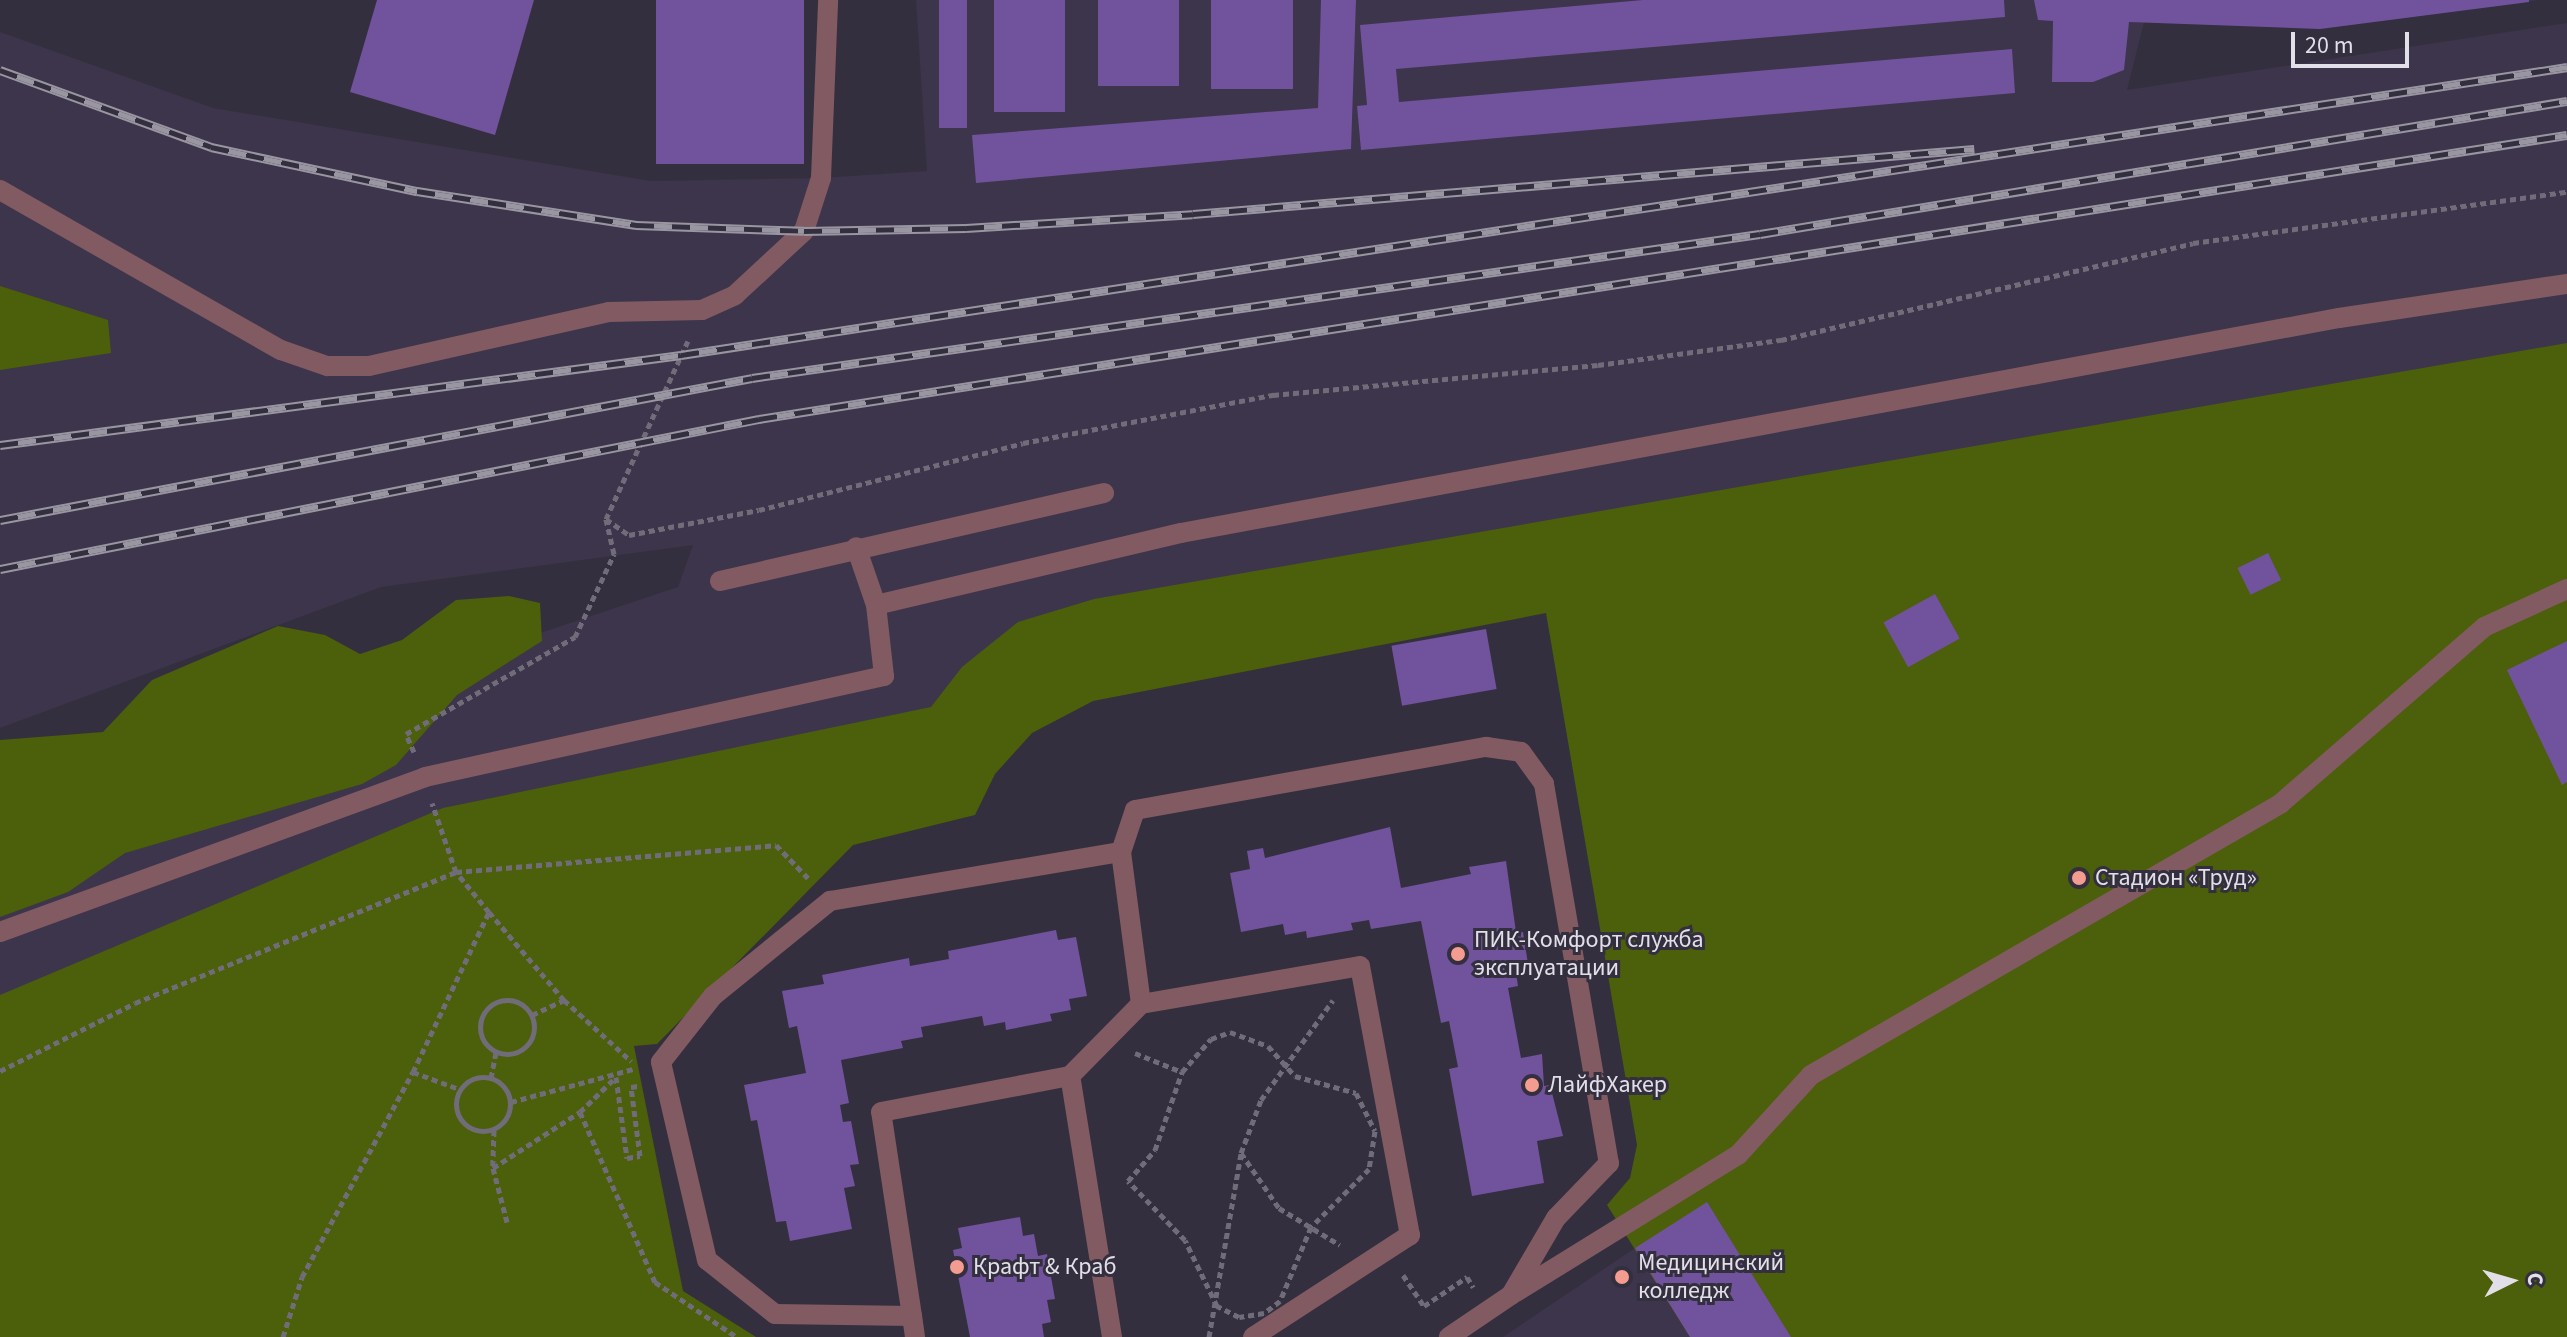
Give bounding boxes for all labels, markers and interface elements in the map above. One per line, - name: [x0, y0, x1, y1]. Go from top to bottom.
- scale bar: [2295, 16, 2413, 66]
- text: 20 m: [2305, 28, 2354, 63]
- place label: Стадион «Труд»: [2095, 864, 2257, 892]
- marker: Стадион «Труд»: [2070, 869, 2088, 887]
- place label: ПИК-Комфорт служба эксплуатации: [1474, 926, 1704, 982]
- marker: ПИК-Комфорт служба эксплуатации: [1449, 945, 1467, 963]
- place label: ЛайфХакер: [1548, 1071, 1667, 1099]
- marker: ЛайфХакер: [1523, 1076, 1541, 1094]
- north arrow: [2471, 1241, 2551, 1321]
- place label: Медицинский колледж: [1638, 1249, 1784, 1305]
- place label: Крафт & Краб: [973, 1253, 1116, 1281]
- marker: Крафт & Краб: [948, 1258, 966, 1276]
- marker: Медицинский колледж: [1613, 1268, 1631, 1286]
- text: С: [2518, 1271, 2551, 1287]

